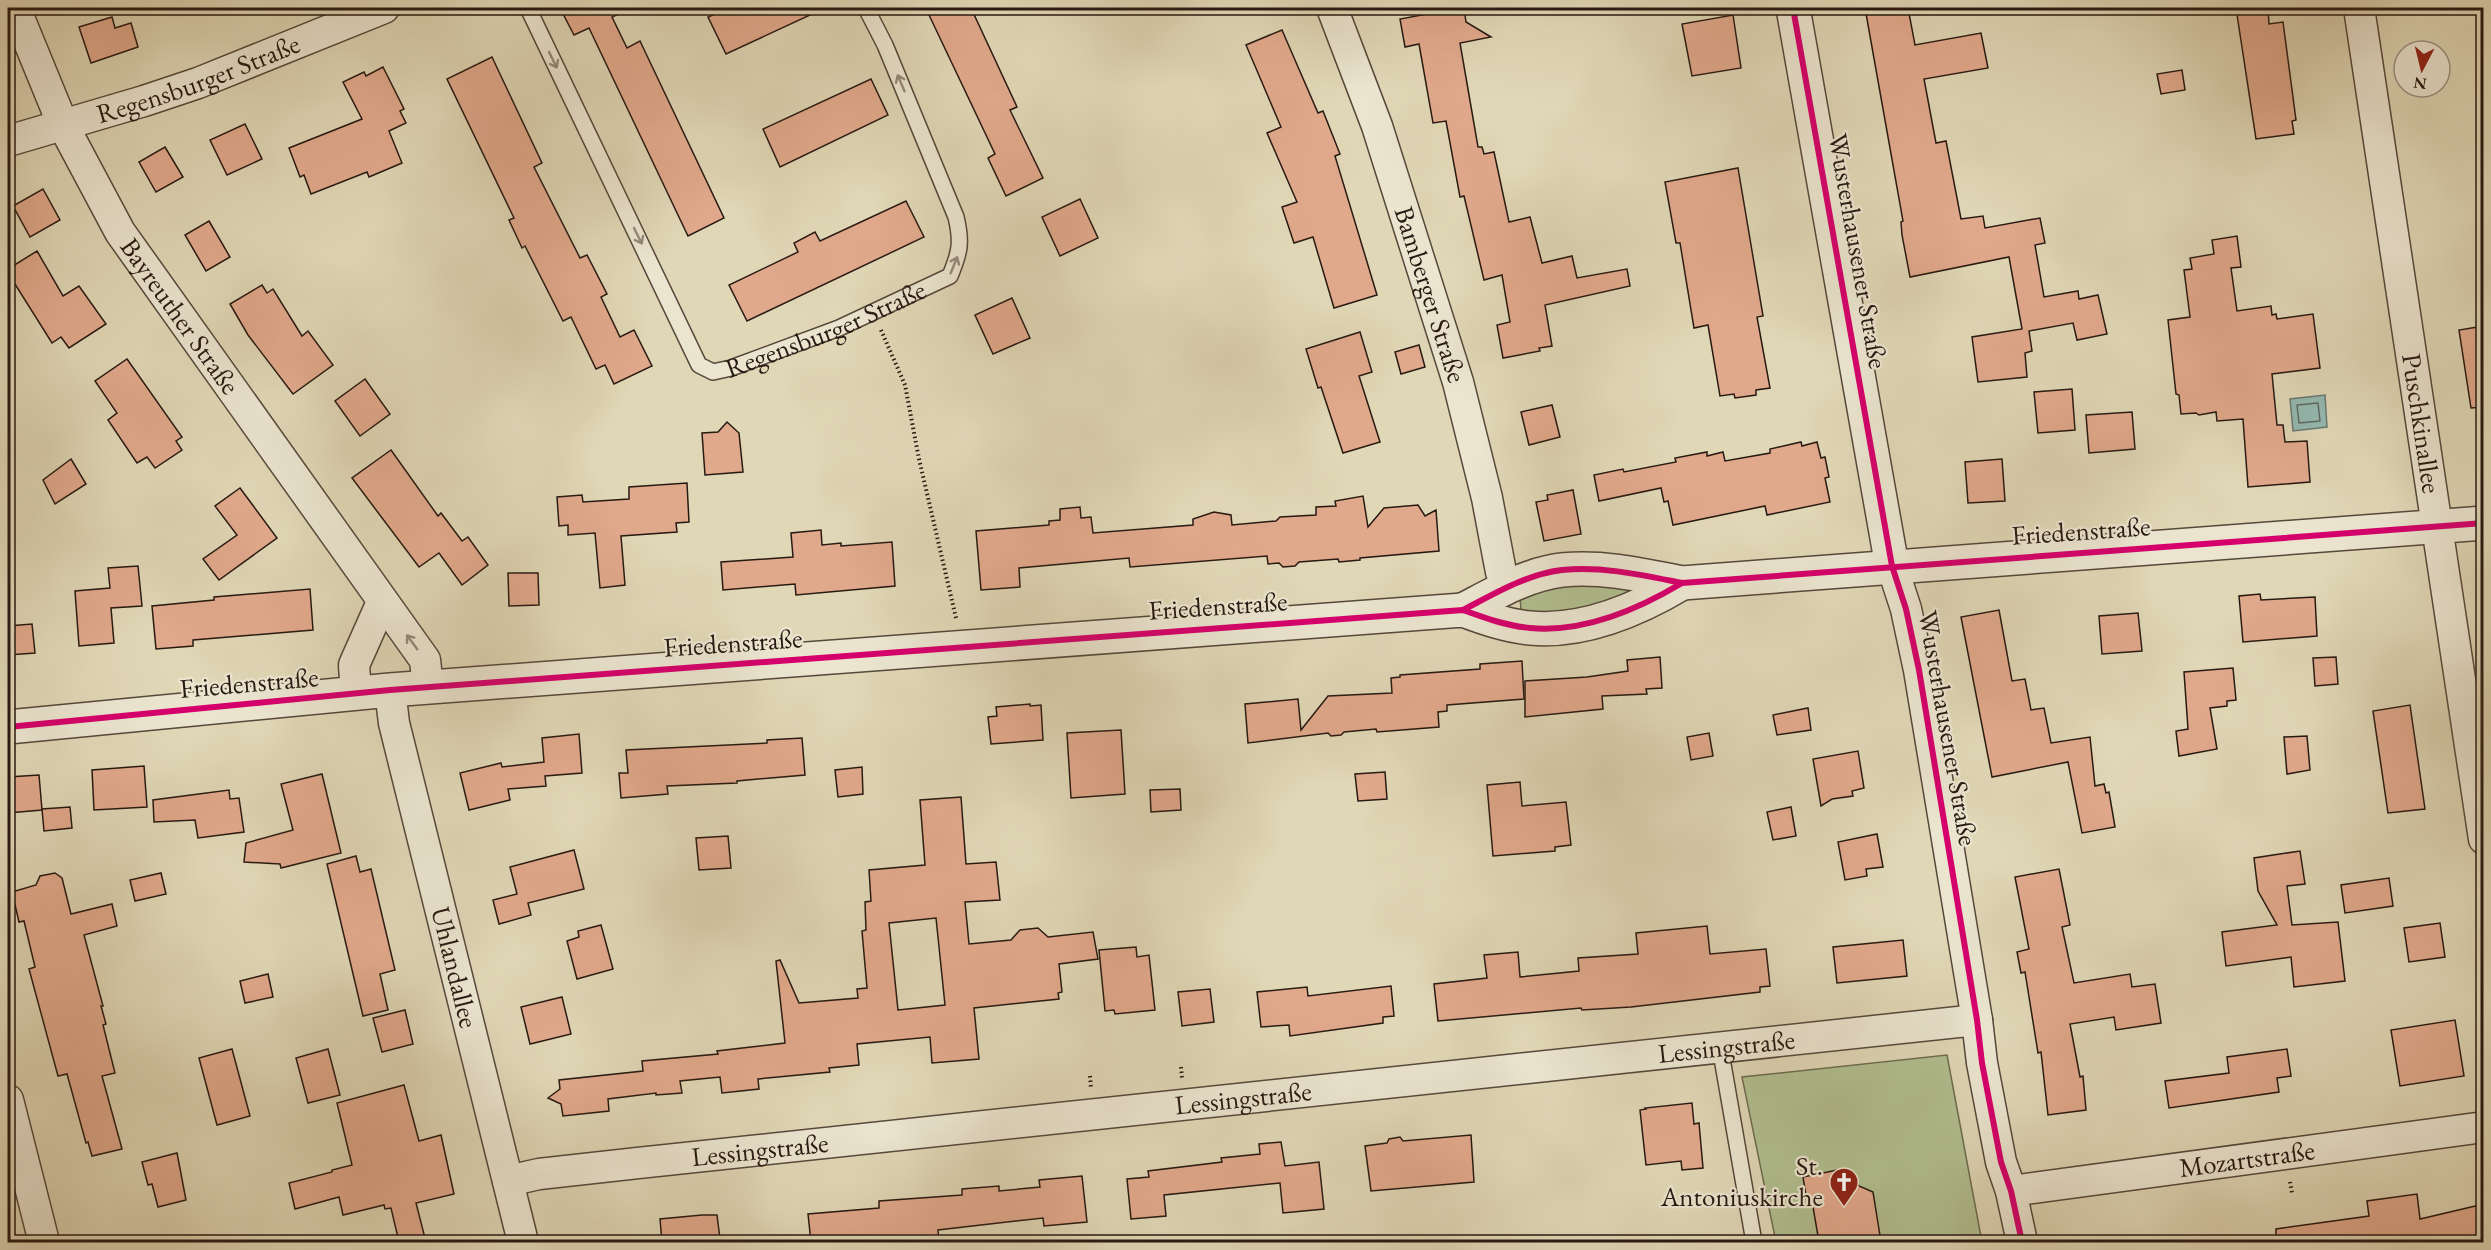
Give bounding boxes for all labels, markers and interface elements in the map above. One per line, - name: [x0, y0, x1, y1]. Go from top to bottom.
- street label: Regensburger Straße: [92, 26, 305, 131]
- north arrow: [2392, 39, 2452, 99]
- one-way arrow: [548, 51, 560, 69]
- text: N: [2412, 72, 2428, 95]
- one-way arrow: [895, 74, 906, 92]
- street label: Wusterhausener Straße: [1821, 131, 1896, 371]
- street label: Bamberger Straße: [1387, 202, 1475, 387]
- one-way arrow: [632, 227, 644, 245]
- street label: Bayreuther Straße: [113, 231, 248, 401]
- one-way arrow: [949, 256, 960, 275]
- street label: Regensburger Straße: [720, 272, 931, 386]
- street label: Puschkinallee: [2394, 351, 2450, 496]
- street label: Friedenstraße: [2010, 508, 2152, 553]
- street label: Friedenstraße: [1147, 583, 1289, 628]
- street label: Wusterhausener Straße: [1911, 608, 1986, 848]
- street label: Friedenstraße: [662, 620, 804, 665]
- one-way arrow: [405, 635, 418, 651]
- street label: Friedenstraße: [178, 659, 320, 706]
- street label: Uhlandallee: [423, 903, 487, 1031]
- street label: Lessingstraße: [1656, 1022, 1797, 1071]
- street label: Lessingstraße: [1173, 1073, 1313, 1123]
- street label: Lessingstraße: [690, 1125, 830, 1174]
- street label: Mozartstraße: [2177, 1132, 2317, 1185]
- place label: St. Antoniuskirche: [1660, 1148, 1823, 1214]
- church icon: St. Antoniuskirche: [1828, 1166, 1860, 1208]

